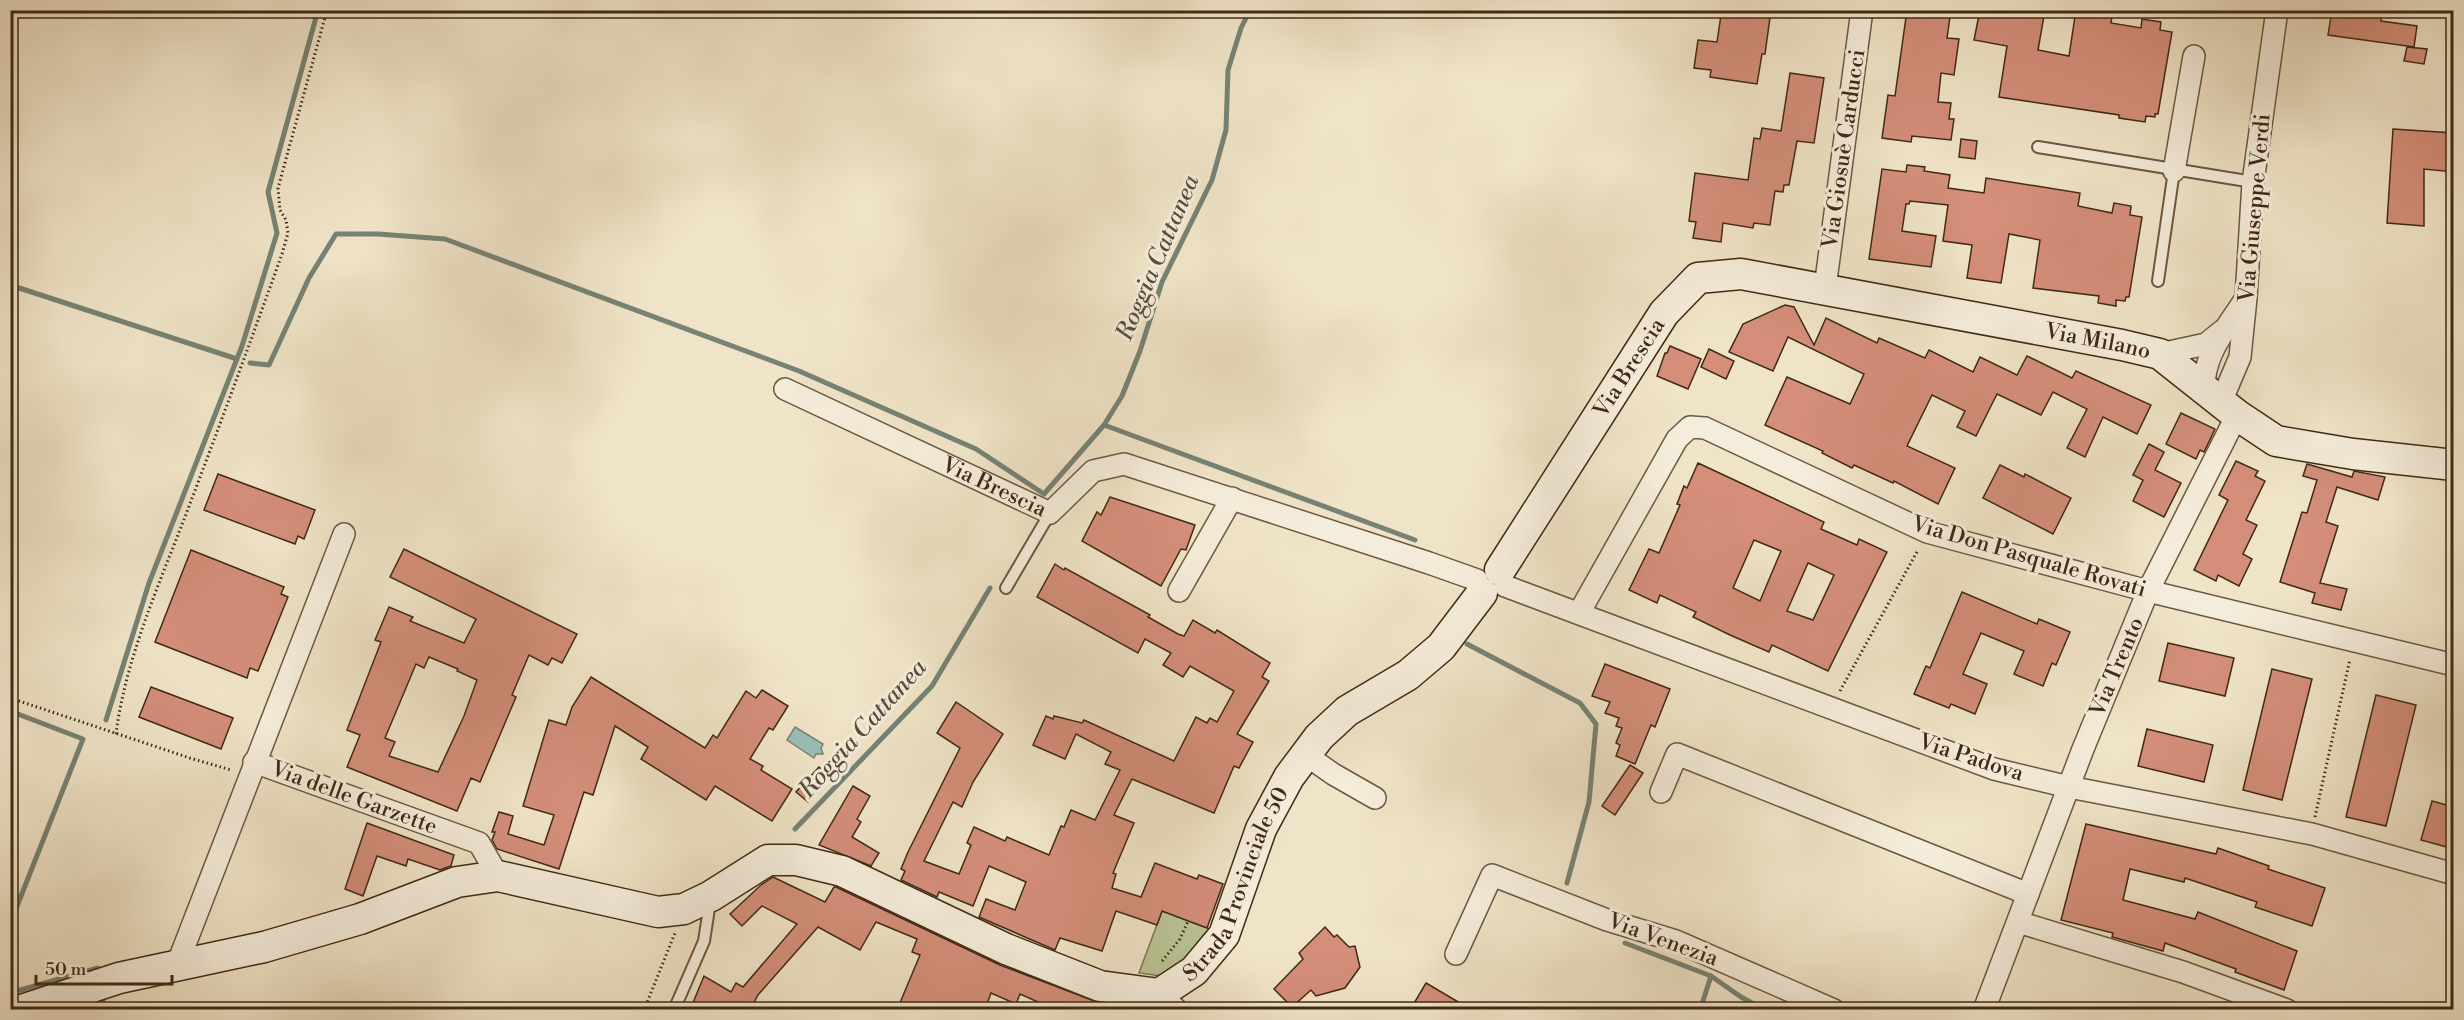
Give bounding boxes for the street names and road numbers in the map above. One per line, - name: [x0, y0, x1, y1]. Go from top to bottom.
- street label: Via Giosuè Carducci: [1816, 48, 1871, 251]
- street label: Via Giuseppe Verdi: [2233, 113, 2277, 304]
- street label: Via Brescia: [1587, 312, 1671, 423]
- street label: Via Milano: [2042, 317, 2154, 365]
- street label: Via Brescia: [937, 450, 1052, 523]
- street label: Via Don Pasquale Rovati: [1908, 510, 2149, 603]
- street label: Via Trento: [2084, 613, 2150, 722]
- street label: Via Padova: [1914, 728, 2028, 788]
- street label: Via delle Garzette: [266, 755, 441, 841]
- street label: Strada Provinciale 50: [1178, 782, 1295, 988]
- street label: Via Venezia: [1603, 907, 1723, 973]

